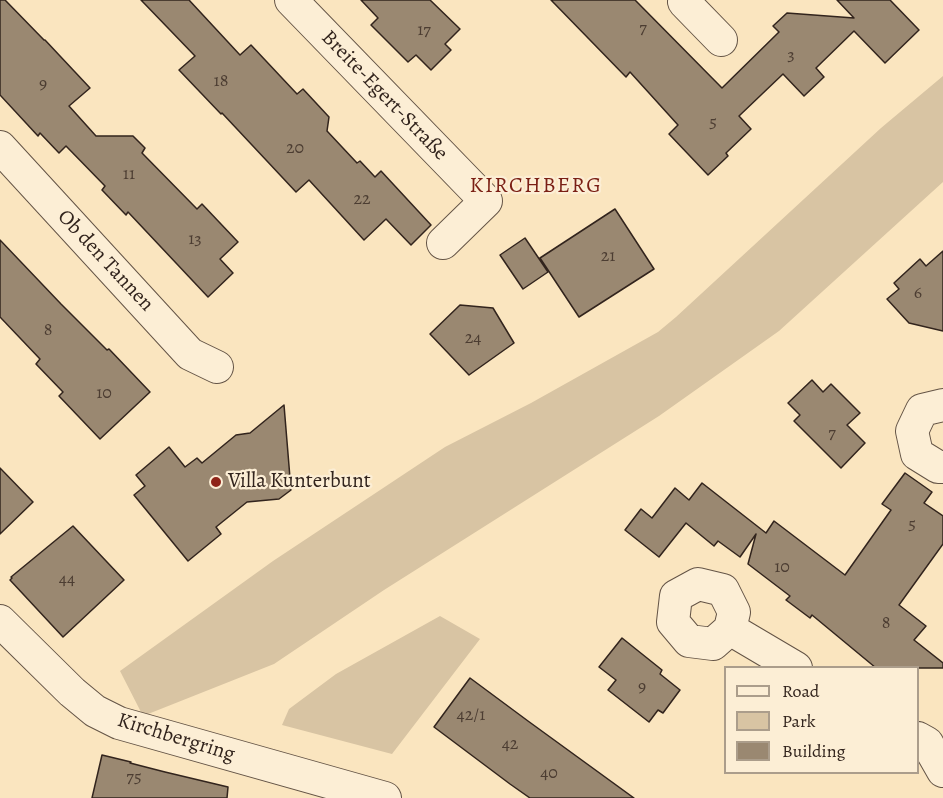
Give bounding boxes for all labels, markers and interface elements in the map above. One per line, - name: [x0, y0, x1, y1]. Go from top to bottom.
- house number: 7: [639, 18, 647, 40]
- house number: 17: [417, 20, 431, 42]
- street label: Breite-Egert-Straße: [315, 26, 453, 166]
- house number: 3: [787, 45, 795, 67]
- house number: 18: [214, 71, 228, 93]
- house number: 9: [39, 74, 47, 96]
- house number: 5: [709, 112, 717, 134]
- house number: 20: [286, 138, 304, 160]
- house number: 11: [123, 164, 135, 186]
- district label: KIRCHBERG: [470, 174, 602, 200]
- house number: 22: [353, 189, 371, 211]
- street label: Ob den Tannen: [52, 205, 158, 317]
- house number: 13: [188, 229, 202, 251]
- house number: 21: [601, 246, 615, 268]
- house number: 6: [914, 283, 922, 305]
- house number: 8: [44, 320, 52, 342]
- house number: 24: [465, 328, 481, 350]
- house number: 10: [96, 383, 112, 405]
- house number: 7: [828, 423, 836, 445]
- place label: Villa Kunterbunt: [228, 469, 371, 495]
- marker: Villa Kunterbunt: [209, 475, 223, 489]
- house number: 5: [908, 514, 916, 536]
- house number: 10: [774, 557, 790, 579]
- house number: 44: [59, 569, 75, 591]
- house number: 8: [882, 613, 890, 635]
- legend: [724, 666, 919, 774]
- house number: 9: [638, 677, 646, 699]
- text: Road: [782, 679, 819, 703]
- house number: 42/1: [457, 705, 485, 727]
- street label: Kirchbergring: [114, 708, 238, 768]
- text: Park: [782, 709, 816, 733]
- house number: 42: [502, 734, 518, 756]
- text: Building: [782, 739, 846, 763]
- house number: 40: [540, 763, 558, 785]
- house number: 75: [126, 767, 142, 789]

